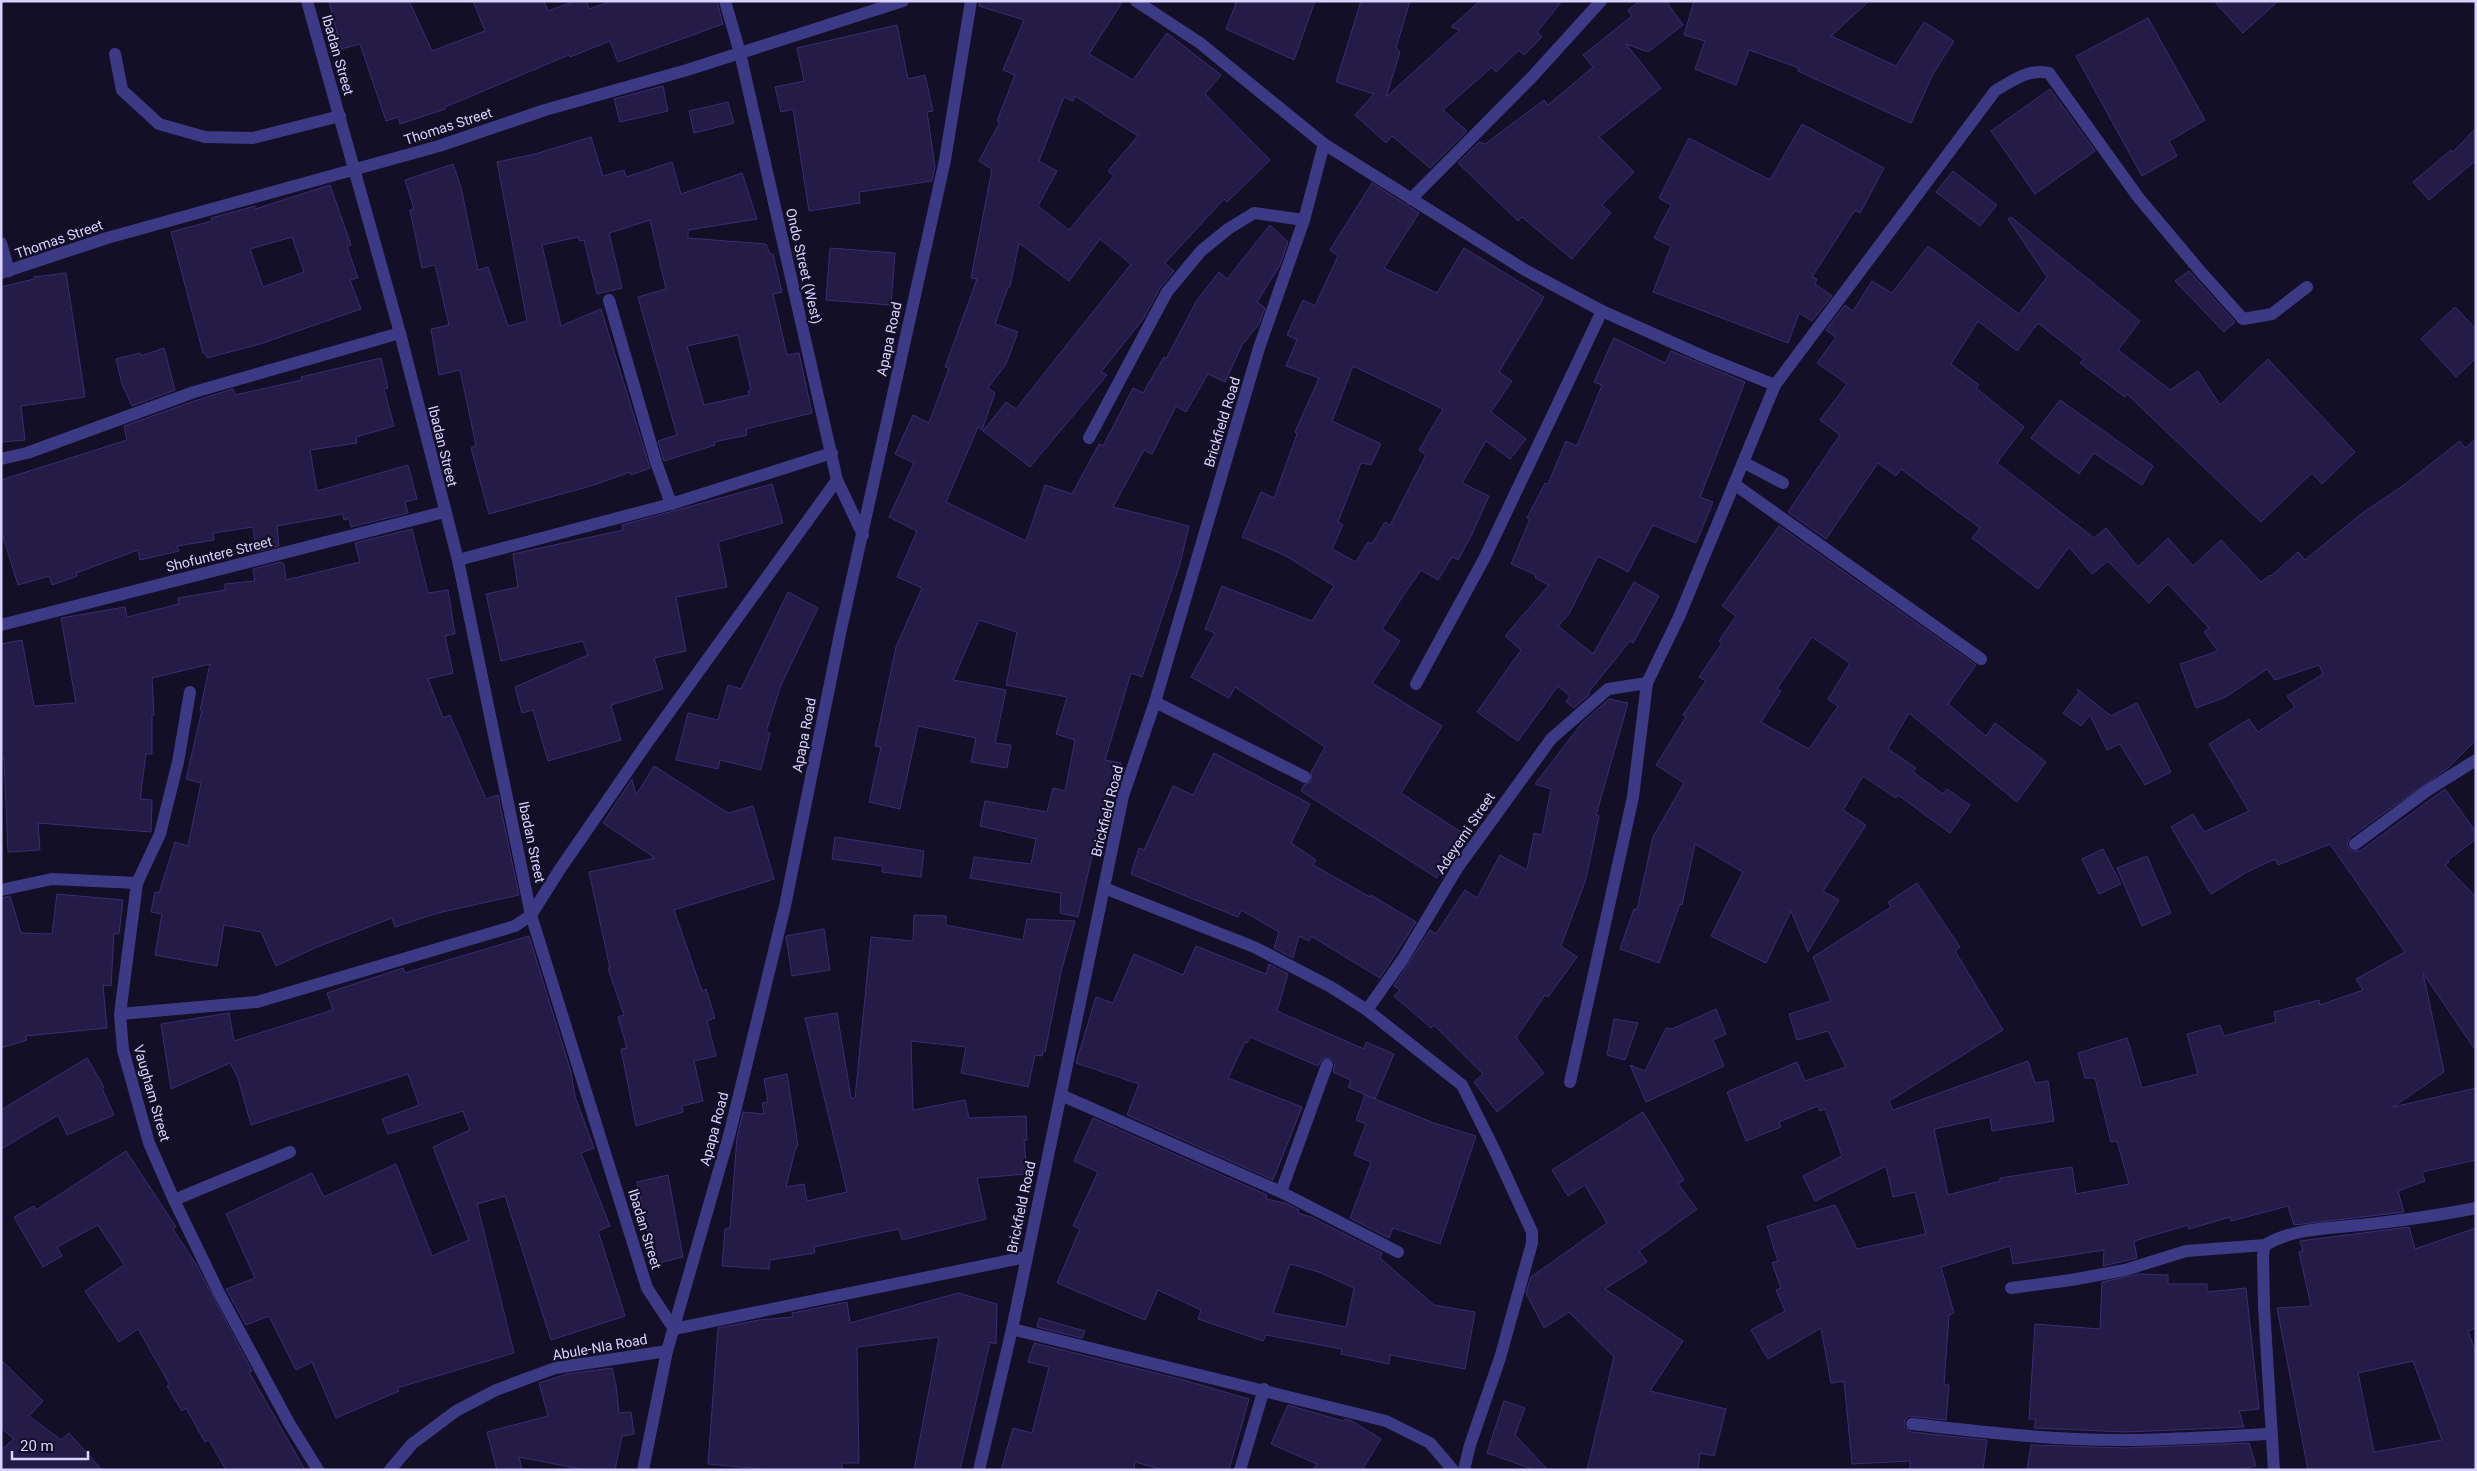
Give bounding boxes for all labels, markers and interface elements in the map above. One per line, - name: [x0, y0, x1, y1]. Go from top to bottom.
- street label: Ibadan Street: [319, 13, 357, 97]
- street label: Thomas Street: [402, 104, 494, 148]
- street label: Ondo Street (West): [782, 207, 825, 326]
- street label: Thomas Street: [13, 216, 105, 261]
- street label: Apapa Road: [873, 300, 905, 378]
- street label: Brickfield Road: [1201, 375, 1243, 469]
- street label: Ibadan Street: [425, 404, 461, 489]
- street label: Shofuntere Street: [164, 533, 274, 575]
- street label: Apapa Road: [789, 696, 819, 774]
- street label: Brickfield Road: [1088, 764, 1126, 858]
- street label: Adeyemi Street: [1432, 789, 1498, 877]
- street label: Ibadan Street: [516, 800, 549, 885]
- street label: Vaugham Street: [131, 1043, 174, 1144]
- street label: Apapa Road: [696, 1090, 732, 1168]
- street label: Brickfield Road: [1003, 1160, 1039, 1254]
- street label: Ibadan Street: [625, 1187, 665, 1271]
- street label: Abule-Nla Road: [551, 1331, 649, 1363]
- scale bar: [12, 1428, 89, 1460]
- text: 20 m: [20, 1437, 54, 1455]

